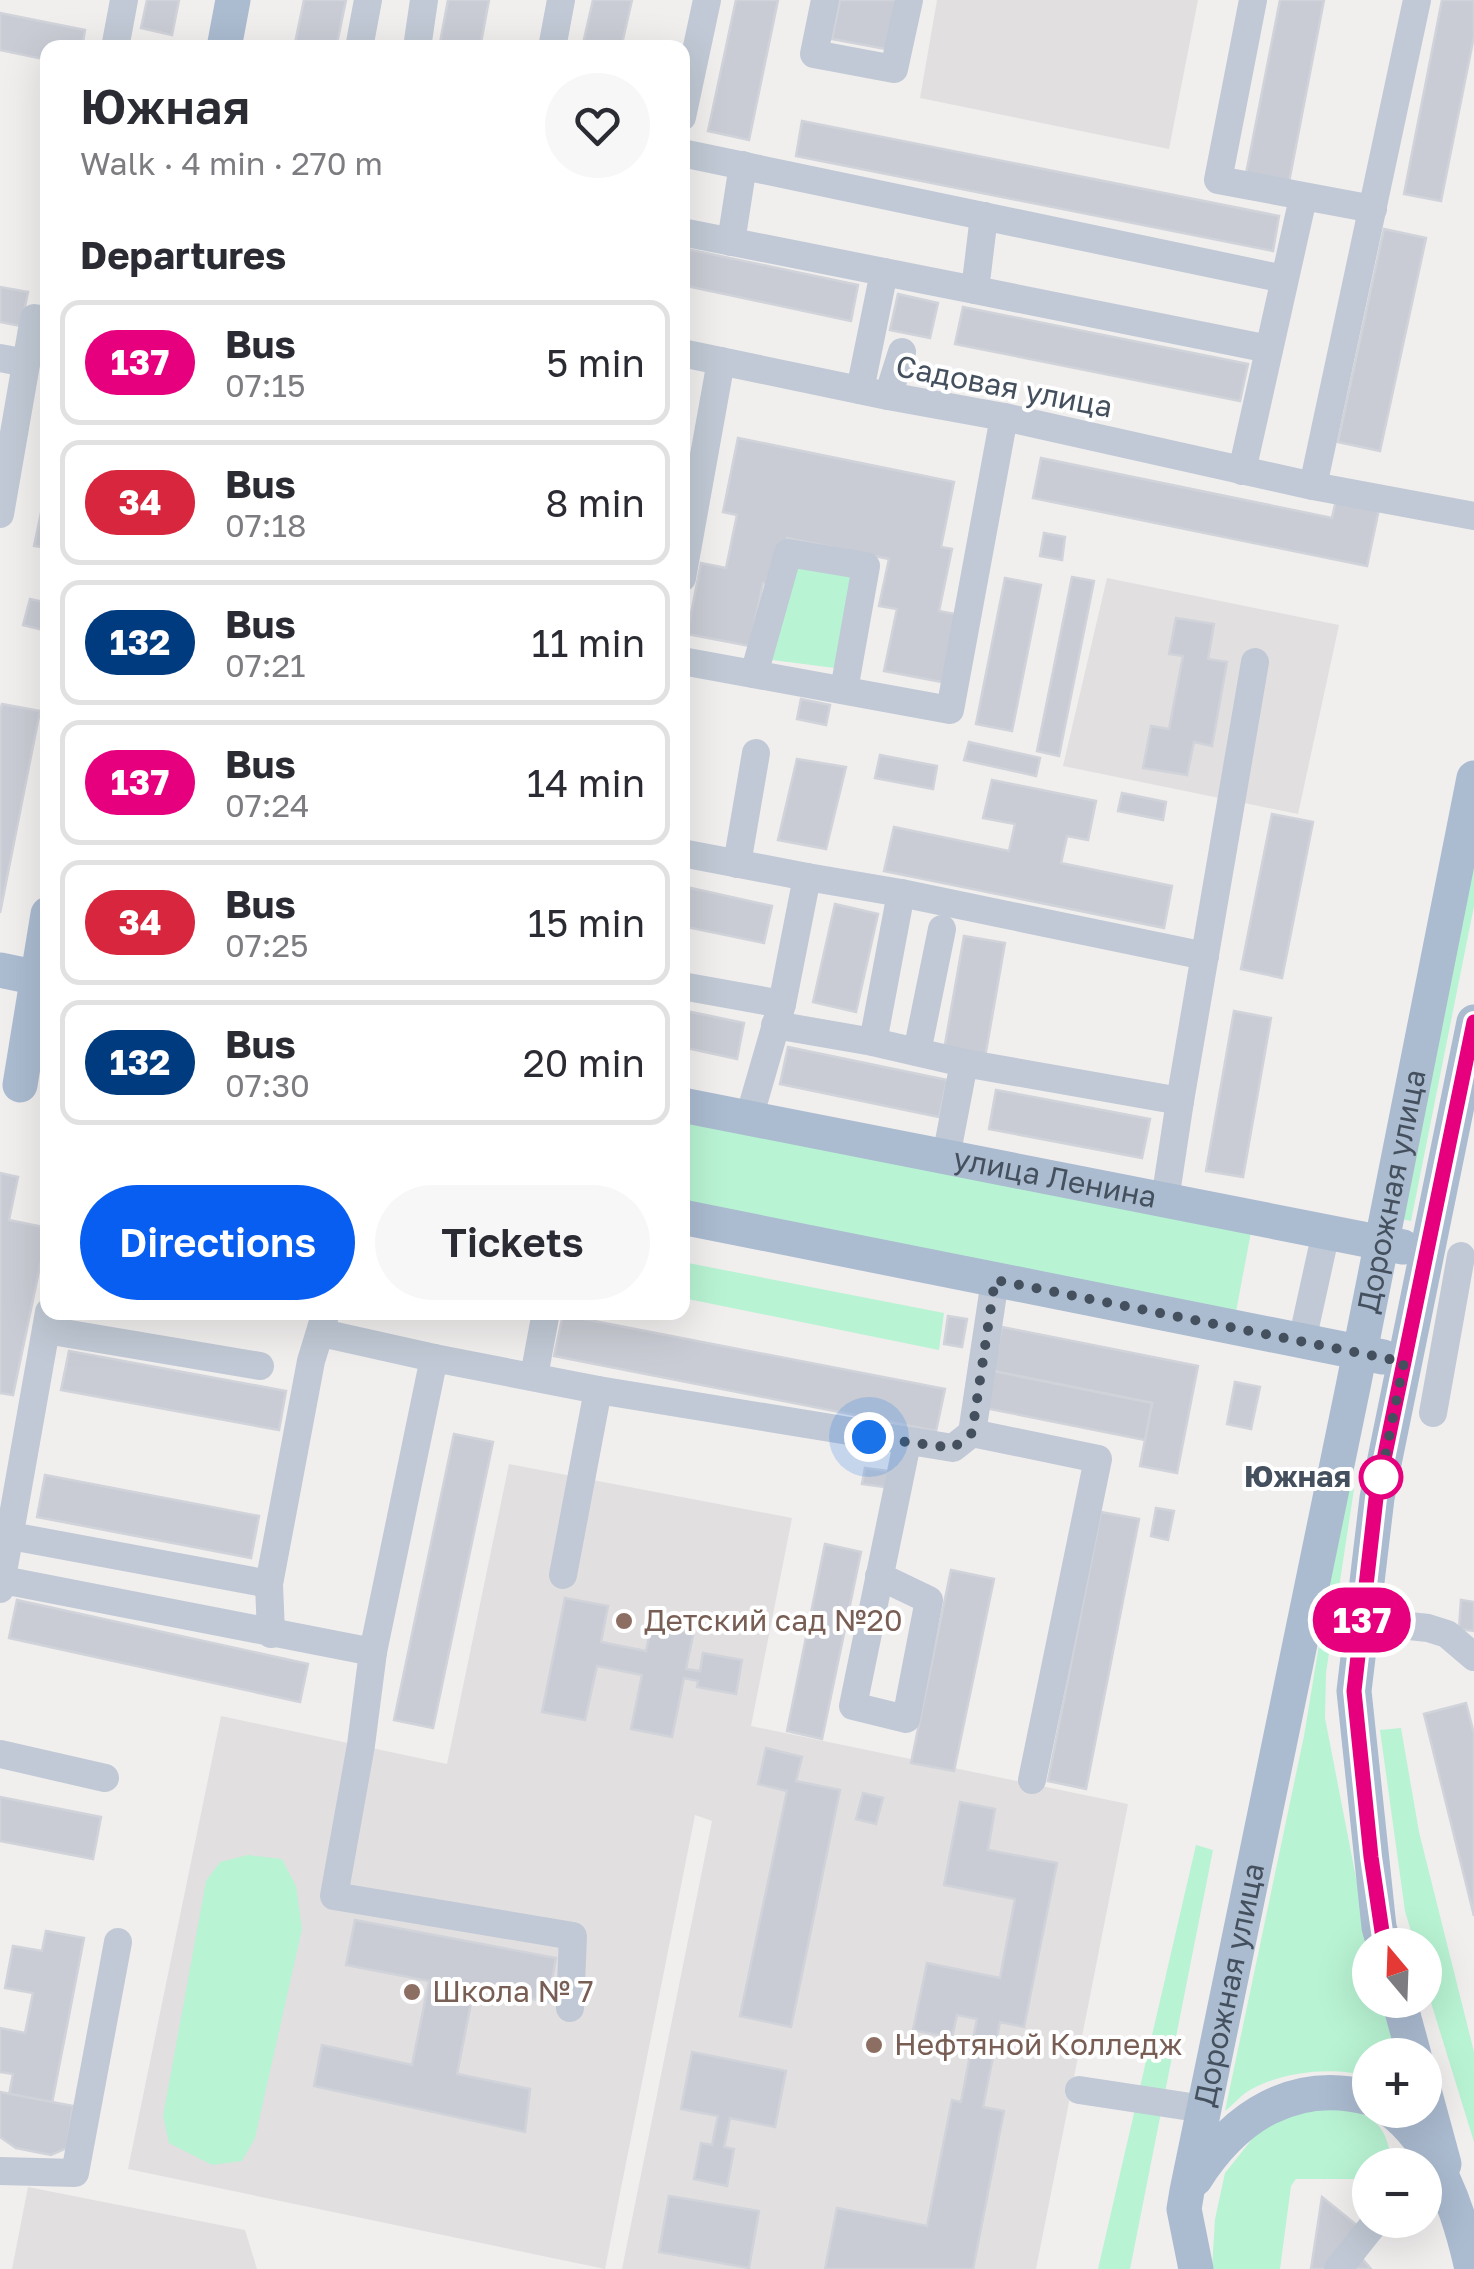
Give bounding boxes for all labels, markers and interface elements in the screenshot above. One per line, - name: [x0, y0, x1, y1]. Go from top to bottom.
- button: heart: [545, 73, 650, 178]
- text: Южная: [80, 77, 250, 135]
- text: Walk · 4 min · 270 m: [80, 144, 383, 182]
- text: Departures: [80, 232, 286, 277]
- text: Bus: [225, 321, 296, 366]
- text: 5 min: [546, 340, 645, 385]
- text: 137: [111, 341, 169, 383]
- street label: Садовая улица: [893, 347, 1116, 425]
- text: 07:15: [225, 366, 305, 404]
- text: Bus: [225, 461, 296, 506]
- text: 8 min: [545, 480, 645, 525]
- text: 34: [118, 481, 162, 523]
- text: 07:18: [225, 506, 306, 544]
- text: Bus: [225, 601, 296, 646]
- text: 11 min: [531, 620, 645, 665]
- text: 132: [110, 621, 170, 663]
- text: 07:21: [225, 646, 305, 684]
- text: Bus: [225, 741, 296, 786]
- text: 14 min: [527, 760, 645, 805]
- text: 137: [111, 761, 169, 803]
- text: 07:24: [225, 786, 309, 824]
- text: Bus: [225, 881, 296, 926]
- text: 15 min: [528, 900, 645, 945]
- text: 34: [118, 901, 162, 943]
- text: 07:25: [225, 926, 309, 964]
- text: Bus: [225, 1021, 296, 1066]
- text: 20 min: [523, 1040, 645, 1085]
- text: 132: [110, 1041, 170, 1083]
- text: 07:30: [225, 1066, 310, 1104]
- street label: Дорожная улица: [1349, 1066, 1433, 1316]
- street label: улица Ленина: [950, 1140, 1160, 1215]
- button: Directions: [80, 1185, 355, 1300]
- button: Tickets: [375, 1185, 650, 1300]
- your location: [844, 1412, 894, 1462]
- marker: Южная: [1360, 1456, 1402, 1498]
- place label: Южная: [1244, 1458, 1351, 1494]
- line badge: 137: [1304, 1588, 1420, 1652]
- text: 137: [1333, 1599, 1391, 1641]
- place label: Детский сад №20: [644, 1602, 903, 1638]
- marker: Детский сад №20: [613, 1610, 635, 1632]
- street label: Дорожная улица: [1186, 1860, 1271, 2109]
- north arrow: [1352, 1928, 1442, 2018]
- map controls: [1352, 1928, 1442, 2238]
- place label: Школа № 7: [432, 1973, 594, 2009]
- marker: Школа № 7: [401, 1981, 423, 2003]
- place label: Нефтяной Колледж: [894, 2026, 1182, 2062]
- marker: Нефтяной Колледж: [863, 2034, 885, 2056]
- button: +: [1352, 2038, 1442, 2128]
- button: −: [1352, 2148, 1442, 2238]

